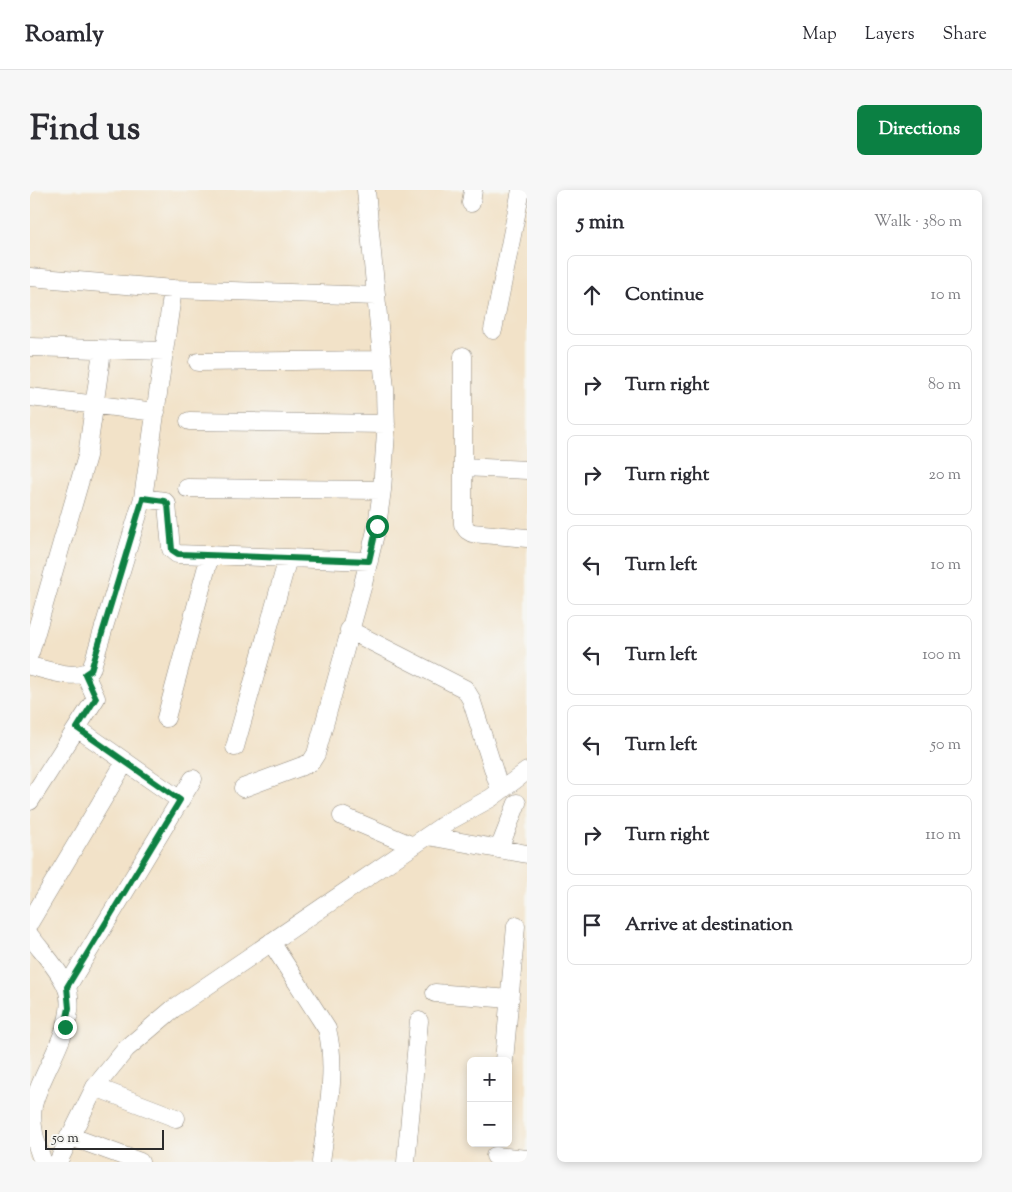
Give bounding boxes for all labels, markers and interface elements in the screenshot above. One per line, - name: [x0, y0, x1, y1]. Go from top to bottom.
- text: Roamly: [25, 18, 104, 52]
- text: Map: [802, 22, 837, 48]
- text: Layers: [865, 22, 915, 48]
- text: Share: [943, 22, 987, 48]
- text: Find us: [30, 105, 140, 156]
- button: Directions: [857, 105, 982, 155]
- text: 5 min: [577, 208, 624, 238]
- text: Walk · 380 m: [874, 211, 962, 234]
- icon: ahead: [578, 281, 606, 309]
- text: Continue: [625, 282, 704, 309]
- text: 10 m: [931, 284, 961, 307]
- icon: right: [578, 371, 606, 399]
- text: Turn right: [625, 372, 709, 399]
- text: 80 m: [928, 374, 961, 397]
- icon: right: [578, 461, 606, 489]
- text: Turn right: [625, 462, 709, 489]
- text: 20 m: [928, 464, 961, 487]
- route start: [366, 515, 389, 538]
- icon: left: [578, 551, 606, 579]
- text: Turn left: [625, 552, 697, 579]
- text: 10 m: [931, 554, 961, 577]
- icon: left: [578, 641, 606, 669]
- text: Turn left: [625, 642, 697, 669]
- text: 100 m: [922, 644, 961, 667]
- icon: left: [578, 731, 606, 759]
- text: Turn left: [625, 732, 697, 759]
- text: 50 m: [930, 734, 961, 757]
- icon: right: [578, 821, 606, 849]
- text: Turn right: [625, 822, 709, 849]
- text: 110 m: [925, 824, 961, 847]
- icon: arrive: [578, 911, 606, 939]
- text: Arrive at destination: [625, 912, 793, 939]
- route end: [54, 1016, 77, 1039]
- map controls: [467, 1057, 512, 1147]
- button: +: [467, 1057, 512, 1102]
- button: −: [467, 1102, 512, 1147]
- scale bar: [45, 1127, 164, 1150]
- text: 50 m: [52, 1129, 79, 1149]

